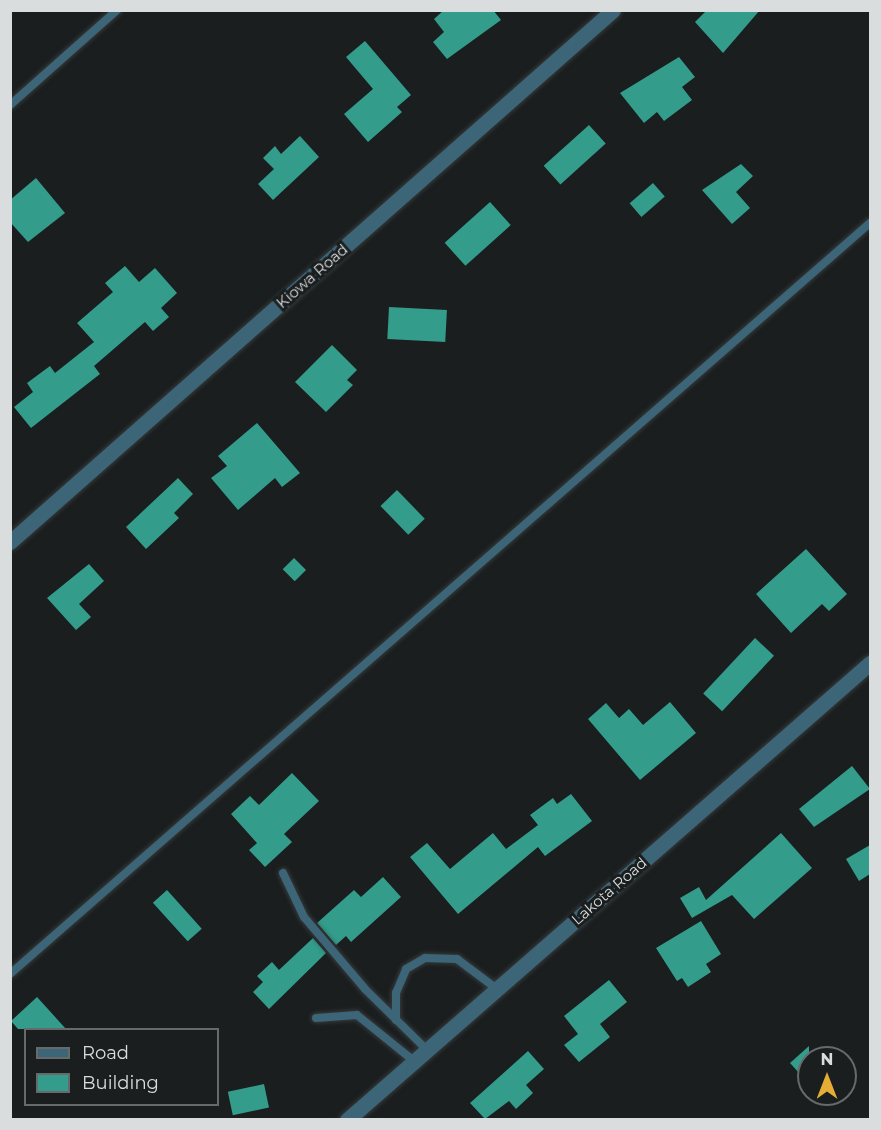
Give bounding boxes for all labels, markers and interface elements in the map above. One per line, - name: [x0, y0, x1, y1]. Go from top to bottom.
- street label: Kiowa Road: [273, 240, 351, 312]
- street label: Lakota Road: [568, 854, 650, 928]
- legend: [24, 1028, 219, 1106]
- text: Road: [82, 1042, 129, 1064]
- north arrow: [797, 1046, 857, 1106]
- text: N: [821, 1050, 833, 1069]
- text: Building: [82, 1072, 159, 1094]

